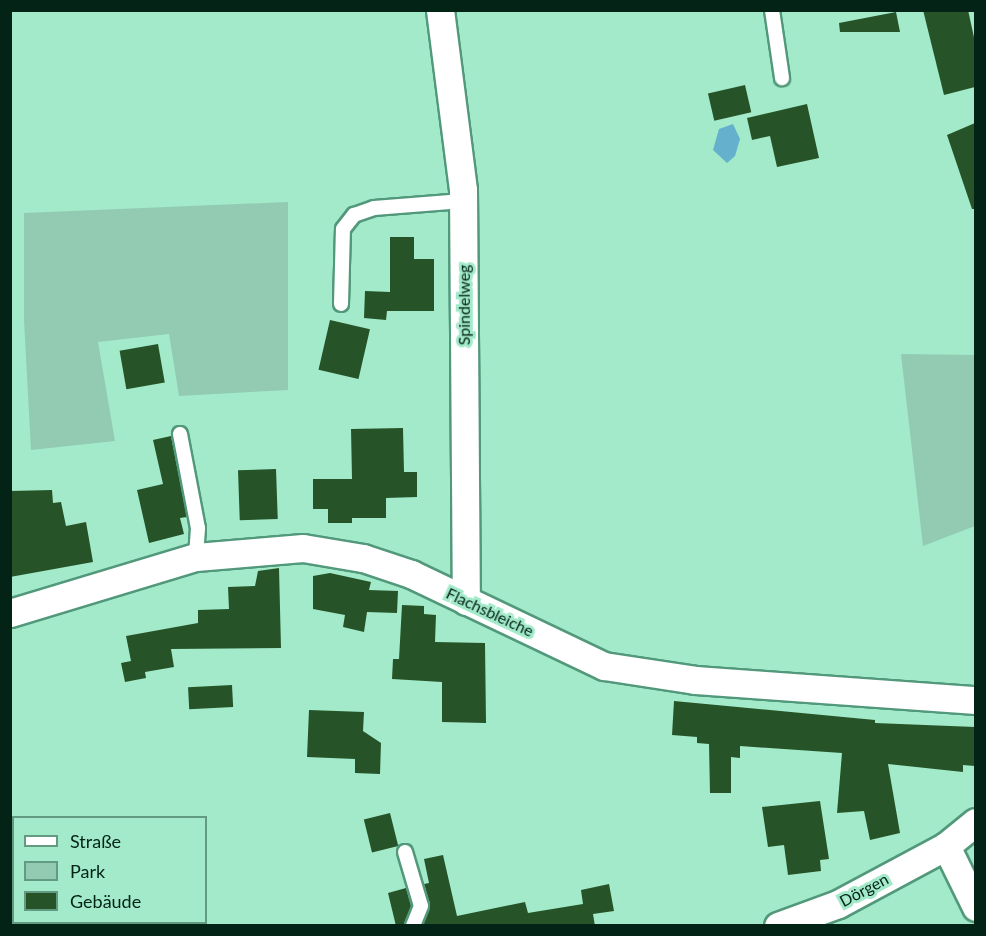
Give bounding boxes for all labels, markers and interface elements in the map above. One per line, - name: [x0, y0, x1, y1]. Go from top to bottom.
- street label: Spindelweg: [454, 265, 474, 345]
- street label: Flachsbleiche: [443, 583, 537, 641]
- legend: [12, 816, 207, 924]
- text: Straße: [70, 830, 121, 852]
- text: Park: [70, 860, 105, 882]
- street label: Dörgen: [836, 869, 892, 911]
- text: Gebäude: [70, 890, 141, 912]

